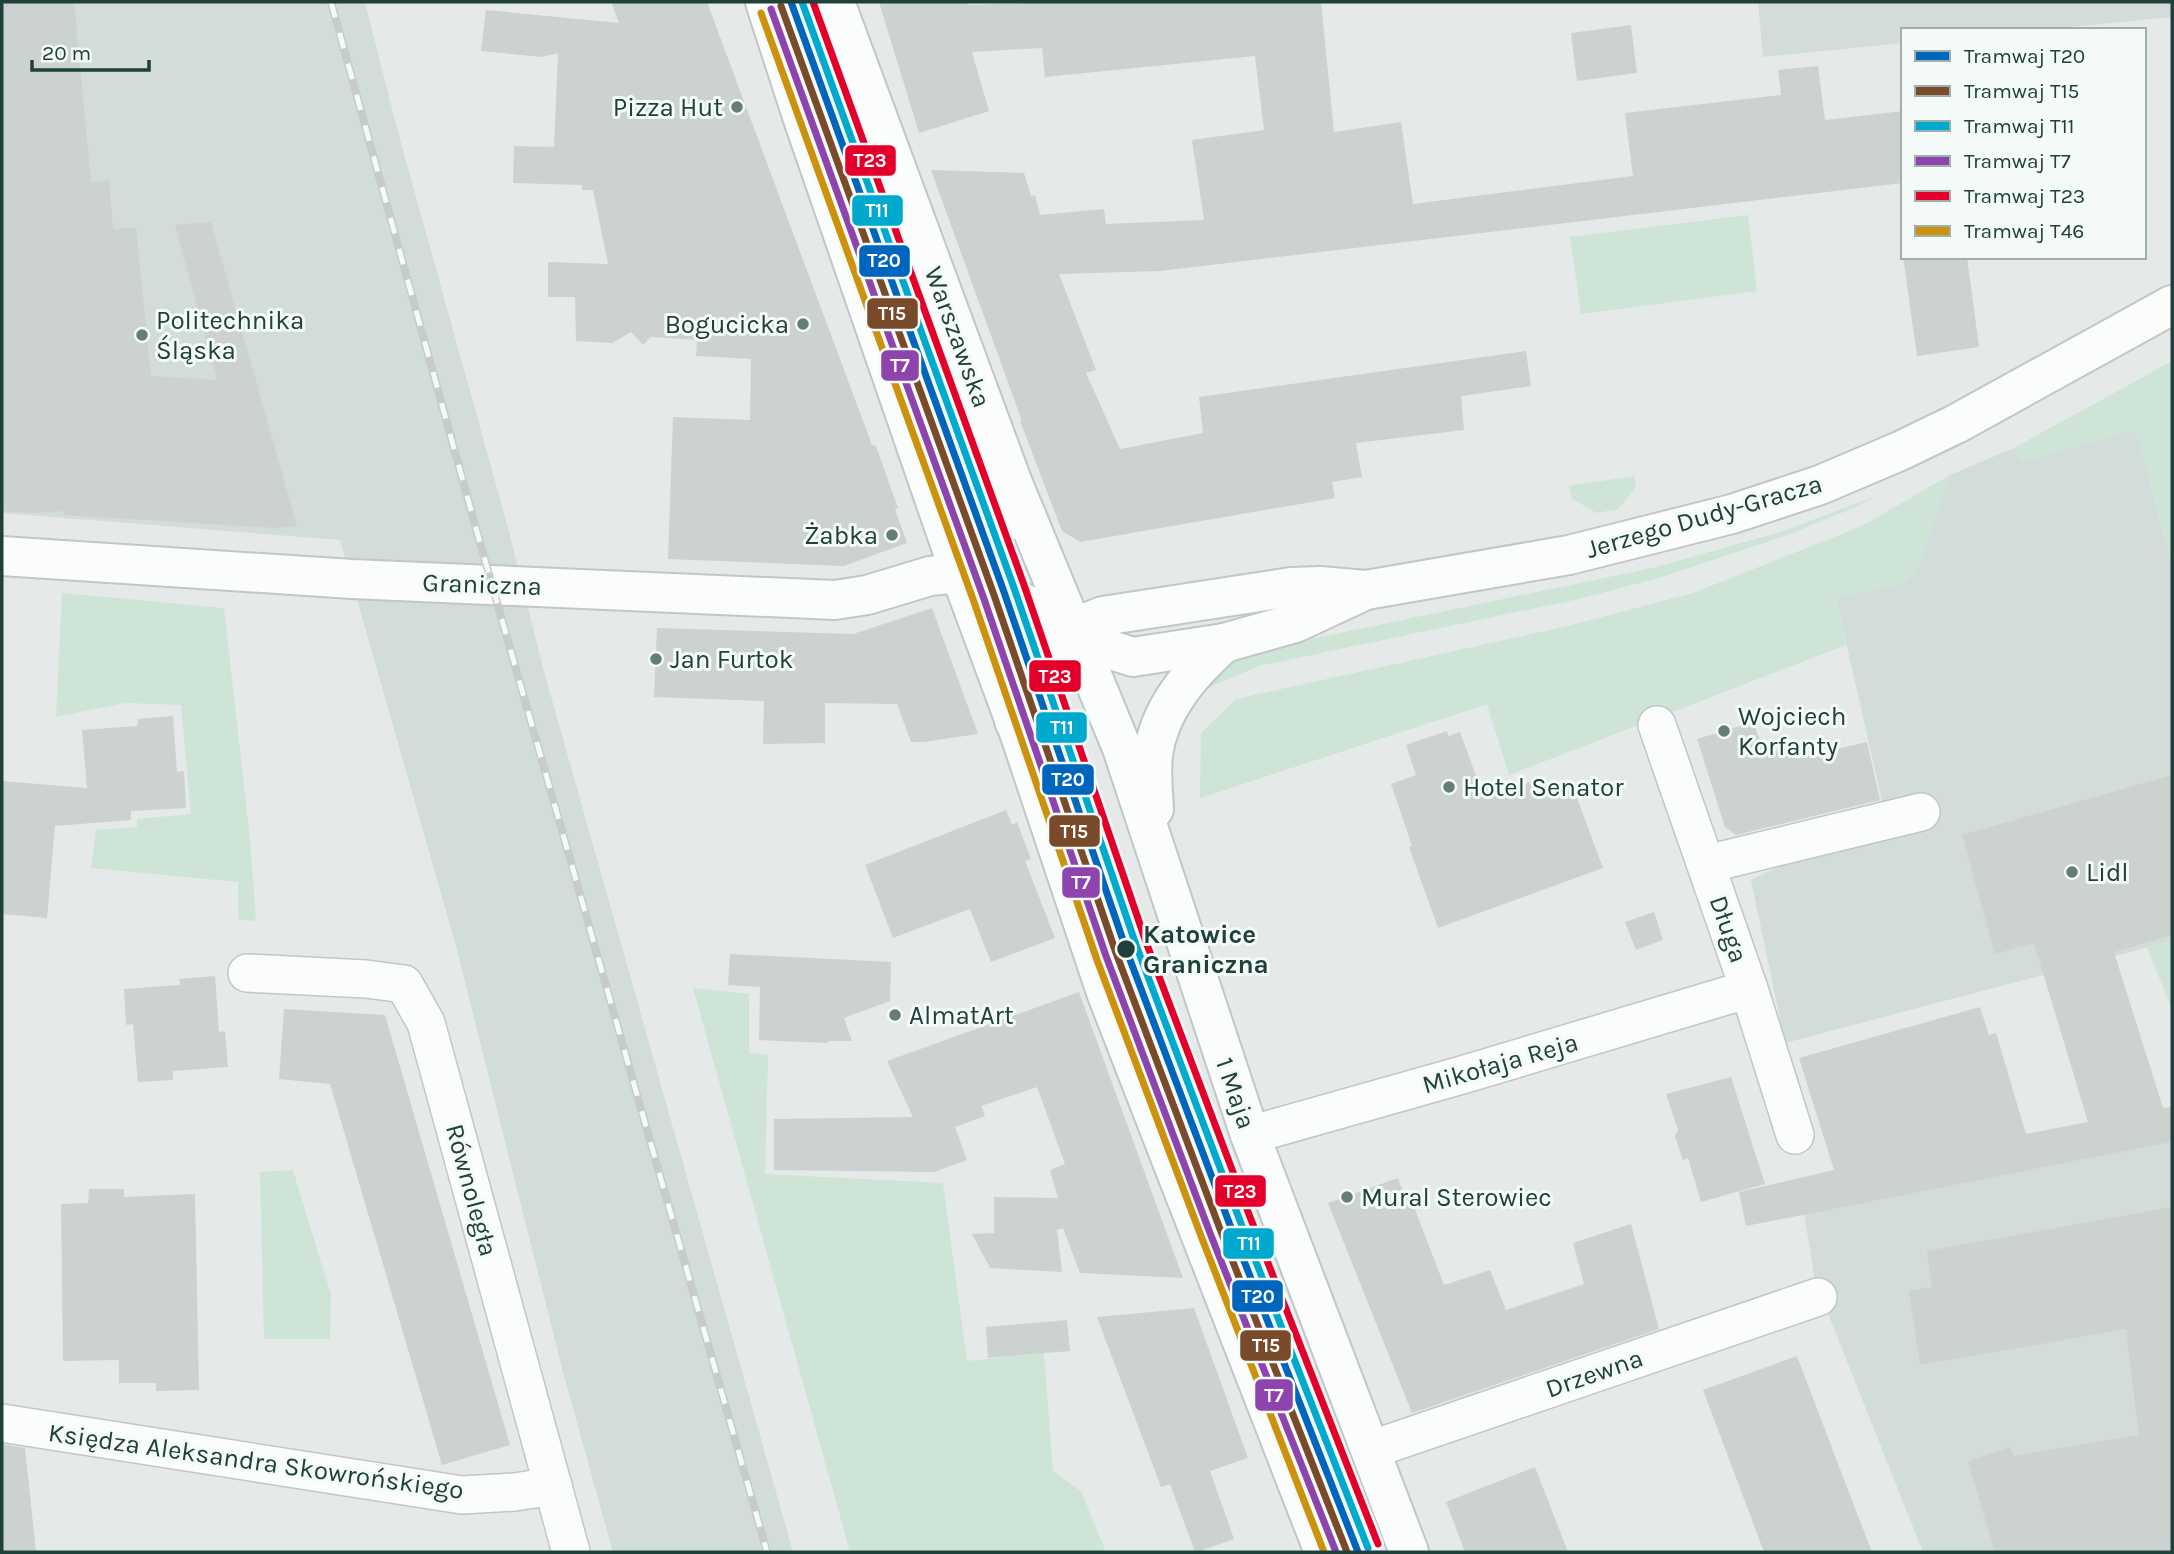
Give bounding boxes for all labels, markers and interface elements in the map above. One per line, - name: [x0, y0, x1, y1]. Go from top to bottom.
- scale bar: [32, 28, 149, 72]
- legend: [1901, 28, 2146, 259]
- text: 20 m: [42, 41, 91, 65]
- text: Tramwaj T20: [1964, 44, 2085, 68]
- text: Tramwaj T15: [1964, 79, 2079, 103]
- place label: Pizza Hut: [613, 92, 723, 123]
- marker: Pizza Hut: [729, 99, 745, 115]
- text: Tramwaj T11: [1964, 114, 2075, 138]
- line badge: T23: [844, 144, 897, 177]
- text: Tramwaj T7: [1964, 149, 2071, 173]
- text: T23: [853, 150, 887, 172]
- text: Tramwaj T23: [1964, 184, 2085, 208]
- line badge: T11: [851, 194, 904, 227]
- text: T11: [865, 200, 889, 222]
- text: Tramwaj T46: [1964, 219, 2084, 243]
- line badge: T20: [858, 244, 911, 278]
- text: T20: [867, 250, 901, 272]
- street label: Warszawska: [918, 262, 997, 412]
- line badge: T15: [866, 297, 919, 330]
- text: T15: [878, 303, 906, 325]
- place label: Politechnika Śląska: [156, 305, 304, 366]
- place label: Bogucicka: [665, 309, 789, 340]
- marker: Bogucicka: [795, 316, 811, 332]
- marker: Politechnika Śląska: [134, 327, 150, 343]
- line badge: T7: [880, 349, 920, 382]
- text: T7: [890, 355, 910, 377]
- street label: Jerzego Dudy-Gracza: [1583, 468, 1826, 565]
- place label: Żabka: [804, 520, 878, 551]
- marker: Żabka: [884, 527, 900, 543]
- street label: Graniczna: [422, 567, 542, 602]
- place label: Jan Furtok: [670, 644, 793, 675]
- marker: Jan Furtok: [648, 651, 664, 667]
- line badge: T23: [1028, 659, 1082, 693]
- text: T23: [1038, 666, 1072, 688]
- place label: Wojciech Korfanty: [1738, 701, 1846, 762]
- line badge: T11: [1035, 711, 1088, 744]
- text: T11: [1050, 717, 1074, 739]
- marker: Wojciech Korfanty: [1716, 723, 1732, 739]
- line badge: T20: [1041, 763, 1095, 796]
- text: T20: [1051, 769, 1085, 791]
- place label: Hotel Senator: [1463, 772, 1624, 803]
- marker: Hotel Senator: [1441, 779, 1457, 795]
- line badge: T15: [1048, 814, 1101, 848]
- text: T15: [1060, 821, 1088, 843]
- place label: Lidl: [2086, 857, 2129, 888]
- marker: Lidl: [2064, 864, 2080, 880]
- line badge: T7: [1061, 866, 1101, 899]
- text: T7: [1071, 872, 1091, 894]
- street label: Długa: [1703, 891, 1754, 967]
- place label: Katowice Graniczna: [1143, 919, 1269, 980]
- marker: Katowice Graniczna: [1115, 938, 1137, 960]
- place label: AlmatArt: [909, 1000, 1014, 1031]
- marker: AlmatArt: [887, 1007, 903, 1023]
- street label: Mikołaja Reja: [1419, 1026, 1582, 1101]
- street label: 1 Maja: [1209, 1053, 1262, 1133]
- street label: Równoległa: [439, 1121, 504, 1260]
- line badge: T23: [1214, 1174, 1267, 1208]
- text: T23: [1223, 1181, 1257, 1203]
- place label: Mural Sterowiec: [1361, 1182, 1552, 1213]
- marker: Mural Sterowiec: [1339, 1189, 1355, 1205]
- line badge: T11: [1222, 1227, 1275, 1260]
- text: T11: [1237, 1233, 1261, 1255]
- line badge: T20: [1231, 1279, 1284, 1313]
- text: T20: [1241, 1286, 1275, 1308]
- line badge: T15: [1239, 1329, 1292, 1362]
- text: T15: [1252, 1335, 1280, 1357]
- street label: Drzewna: [1541, 1342, 1647, 1405]
- line badge: T7: [1254, 1378, 1294, 1412]
- text: T7: [1264, 1385, 1284, 1407]
- street label: Księdza Aleksandra Skowrońskiego: [46, 1417, 466, 1506]

